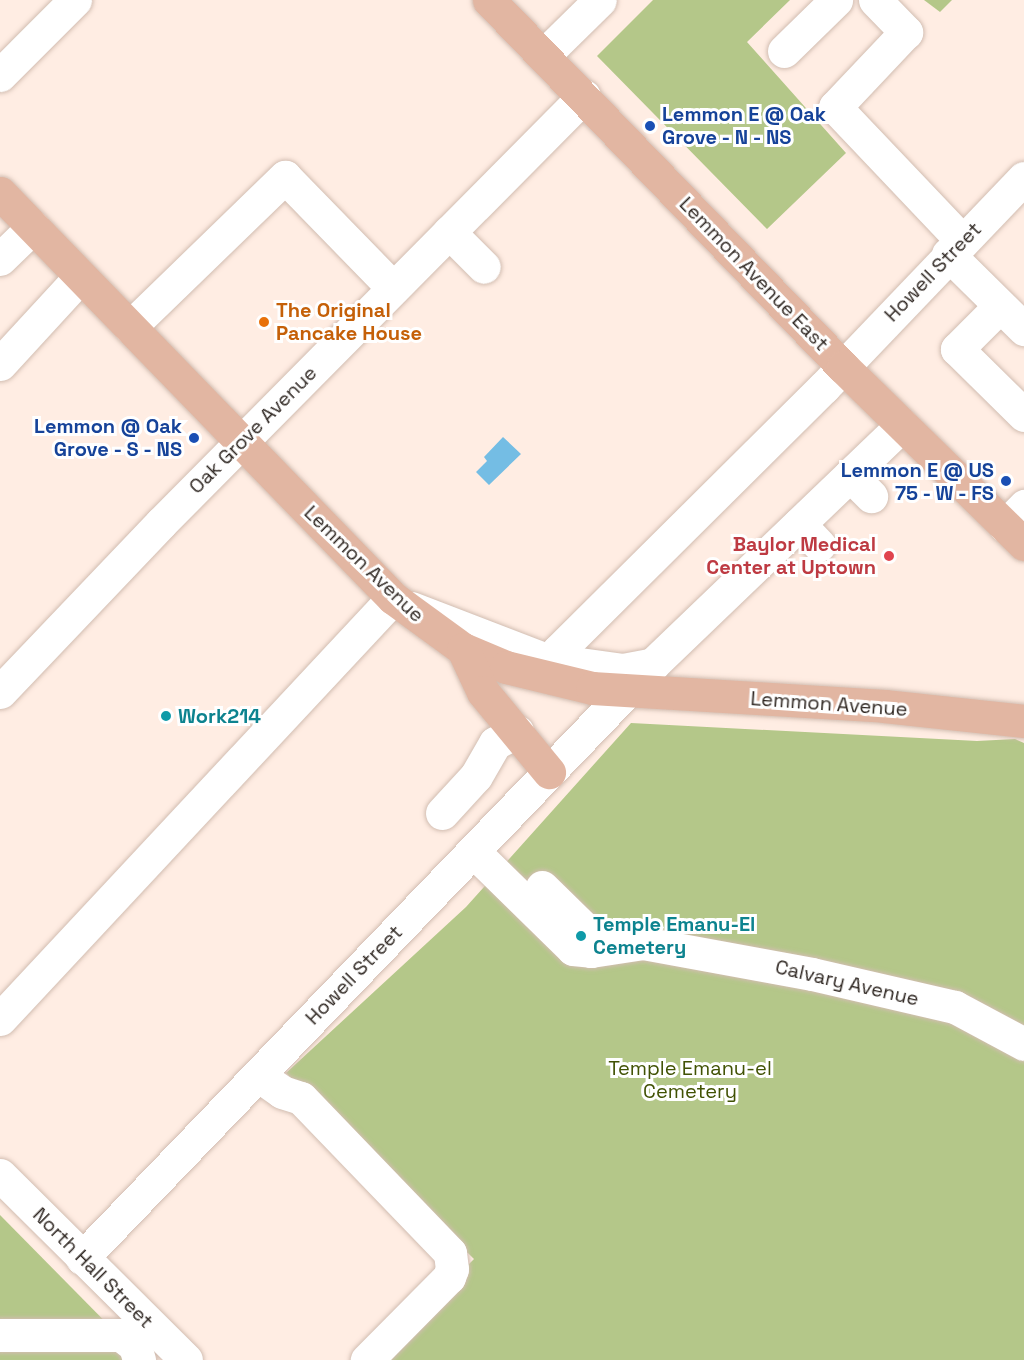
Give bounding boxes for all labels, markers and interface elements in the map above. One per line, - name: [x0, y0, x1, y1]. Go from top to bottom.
- place label: Lemmon E @ Oak Grove - N - NS: [662, 102, 826, 149]
- marker: Lemmon E @ Oak Grove - N - NS: [643, 119, 657, 133]
- street label: Lemmon Avenue East: [674, 192, 834, 356]
- street label: Howell Street: [880, 217, 986, 327]
- place label: The Original Pancake House: [276, 298, 422, 345]
- marker: The Original Pancake House: [257, 315, 271, 329]
- street label: Oak Grove Avenue: [184, 361, 322, 499]
- place label: Lemmon @ Oak Grove - S - NS: [34, 414, 182, 461]
- marker: Lemmon @ Oak Grove - S - NS: [187, 431, 201, 445]
- place label: Lemmon E @ US 75 - W - FS: [841, 458, 994, 505]
- marker: Lemmon E @ US 75 - W - FS: [999, 474, 1013, 488]
- street label: Lemmon Avenue: [299, 501, 429, 627]
- place label: Baylor Medical Center at Uptown: [706, 532, 876, 579]
- marker: Baylor Medical Center at Uptown: [880, 547, 898, 565]
- street label: Lemmon Avenue: [750, 687, 908, 721]
- place label: Work214: [178, 704, 261, 728]
- marker: Work214: [159, 709, 173, 723]
- place label: Temple Emanu-El Cemetery: [593, 912, 755, 959]
- street label: Howell Street: [301, 920, 407, 1030]
- marker: Temple Emanu-El Cemetery: [574, 929, 588, 943]
- street label: Calvary Avenue: [773, 955, 921, 1011]
- park label: Temple Emanu-el Cemetery: [608, 1056, 772, 1103]
- street label: North Hall Street: [28, 1203, 158, 1333]

